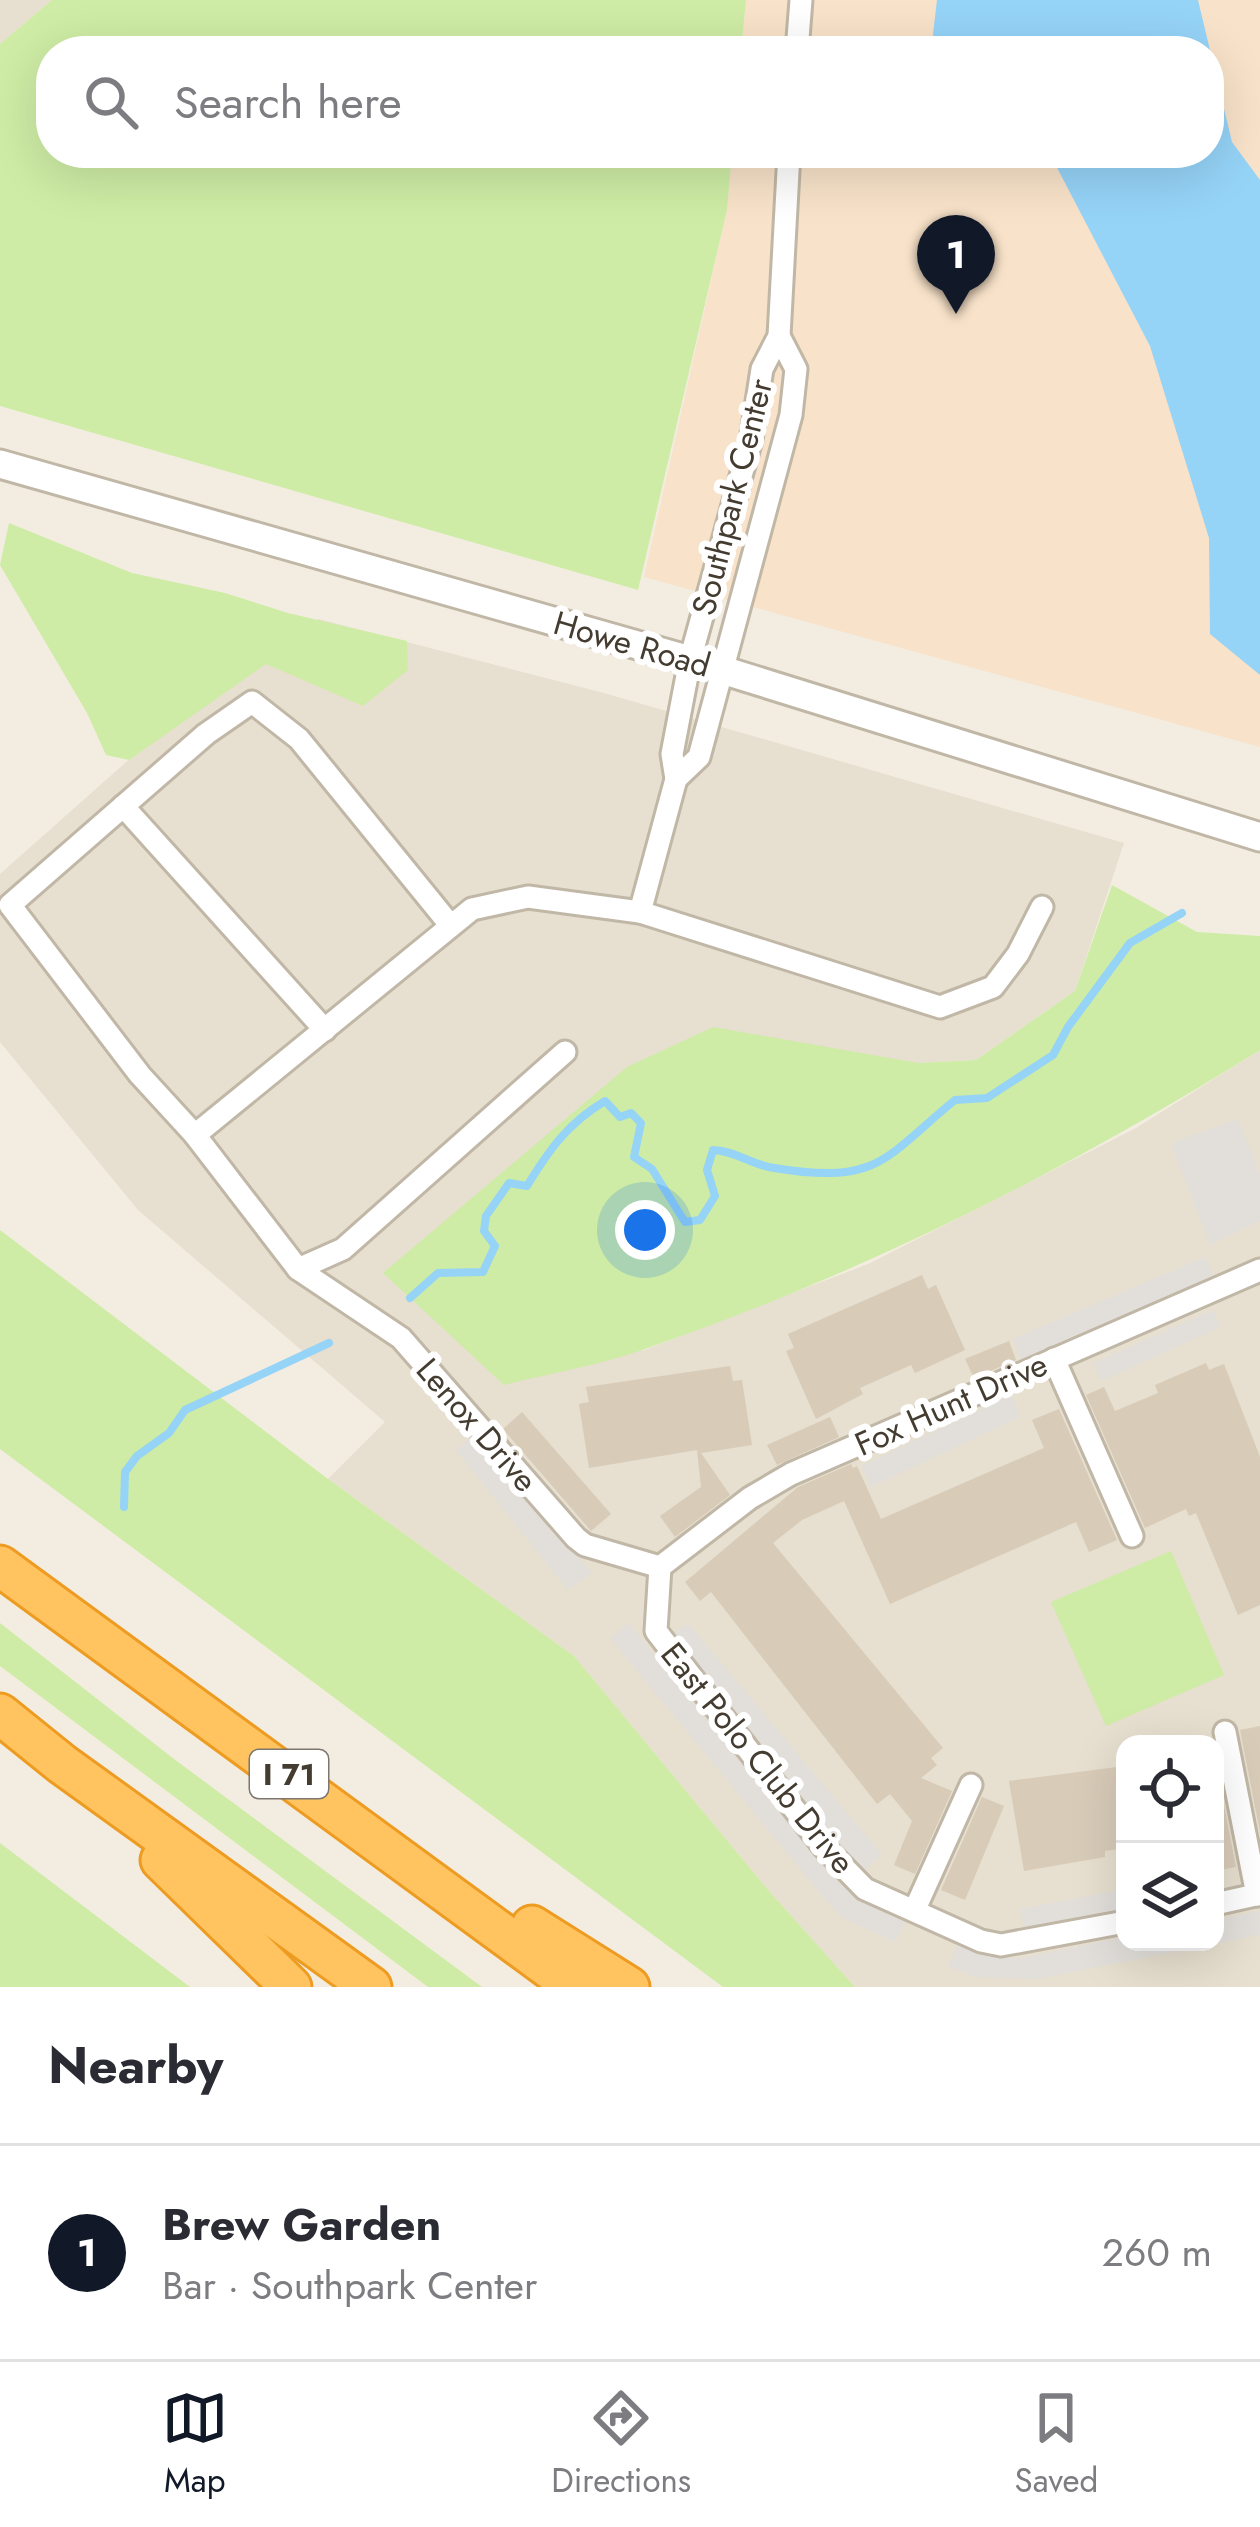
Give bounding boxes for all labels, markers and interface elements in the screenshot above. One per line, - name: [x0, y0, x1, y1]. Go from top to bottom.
- search box: [36, 36, 1224, 168]
- icon: search: [78, 69, 144, 135]
- text: Search here: [174, 70, 402, 135]
- pin: 1: [917, 215, 995, 314]
- street label: Southpark Center: [680, 373, 784, 620]
- street label: Howe Road: [548, 599, 716, 689]
- your location: [615, 1200, 675, 1260]
- street label: Fox Hunt Drive: [847, 1341, 1055, 1467]
- street label: Lenox Drive: [406, 1348, 548, 1502]
- street label: East Polo Club Drive: [650, 1632, 866, 1884]
- map controls: [1116, 1735, 1224, 1951]
- button: locate: [1116, 1735, 1224, 1843]
- road number: I 71: [250, 1750, 328, 1798]
- button: layers: [1116, 1843, 1224, 1951]
- text: Nearby: [48, 2028, 223, 2102]
- text: Brew Garden: [162, 2192, 441, 2257]
- text: 1: [77, 2224, 97, 2281]
- text: 260 m: [1102, 2224, 1212, 2281]
- text: Bar · Southpark Center: [162, 2257, 537, 2314]
- tab: Map: [162, 2385, 228, 2504]
- tab: Directions: [551, 2385, 691, 2504]
- tab: Saved: [1015, 2385, 1098, 2504]

